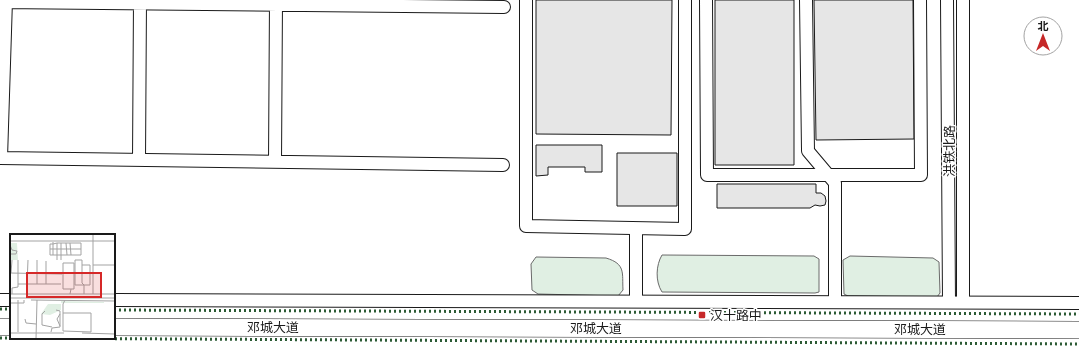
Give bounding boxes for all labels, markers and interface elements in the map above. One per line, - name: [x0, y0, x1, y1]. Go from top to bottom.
- north arrow: [1023, 16, 1063, 56]
- text: 北: [1038, 20, 1049, 33]
- street label: 洪铁北路: [942, 125, 957, 177]
- inset map: [10, 234, 115, 339]
- place label: 汉十路中: [710, 308, 762, 323]
- marker: 汉十路中: [697, 310, 707, 320]
- street label: 邓城大道: [247, 320, 299, 335]
- street label: 邓城大道: [570, 321, 622, 336]
- street label: 邓城大道: [894, 322, 946, 337]

